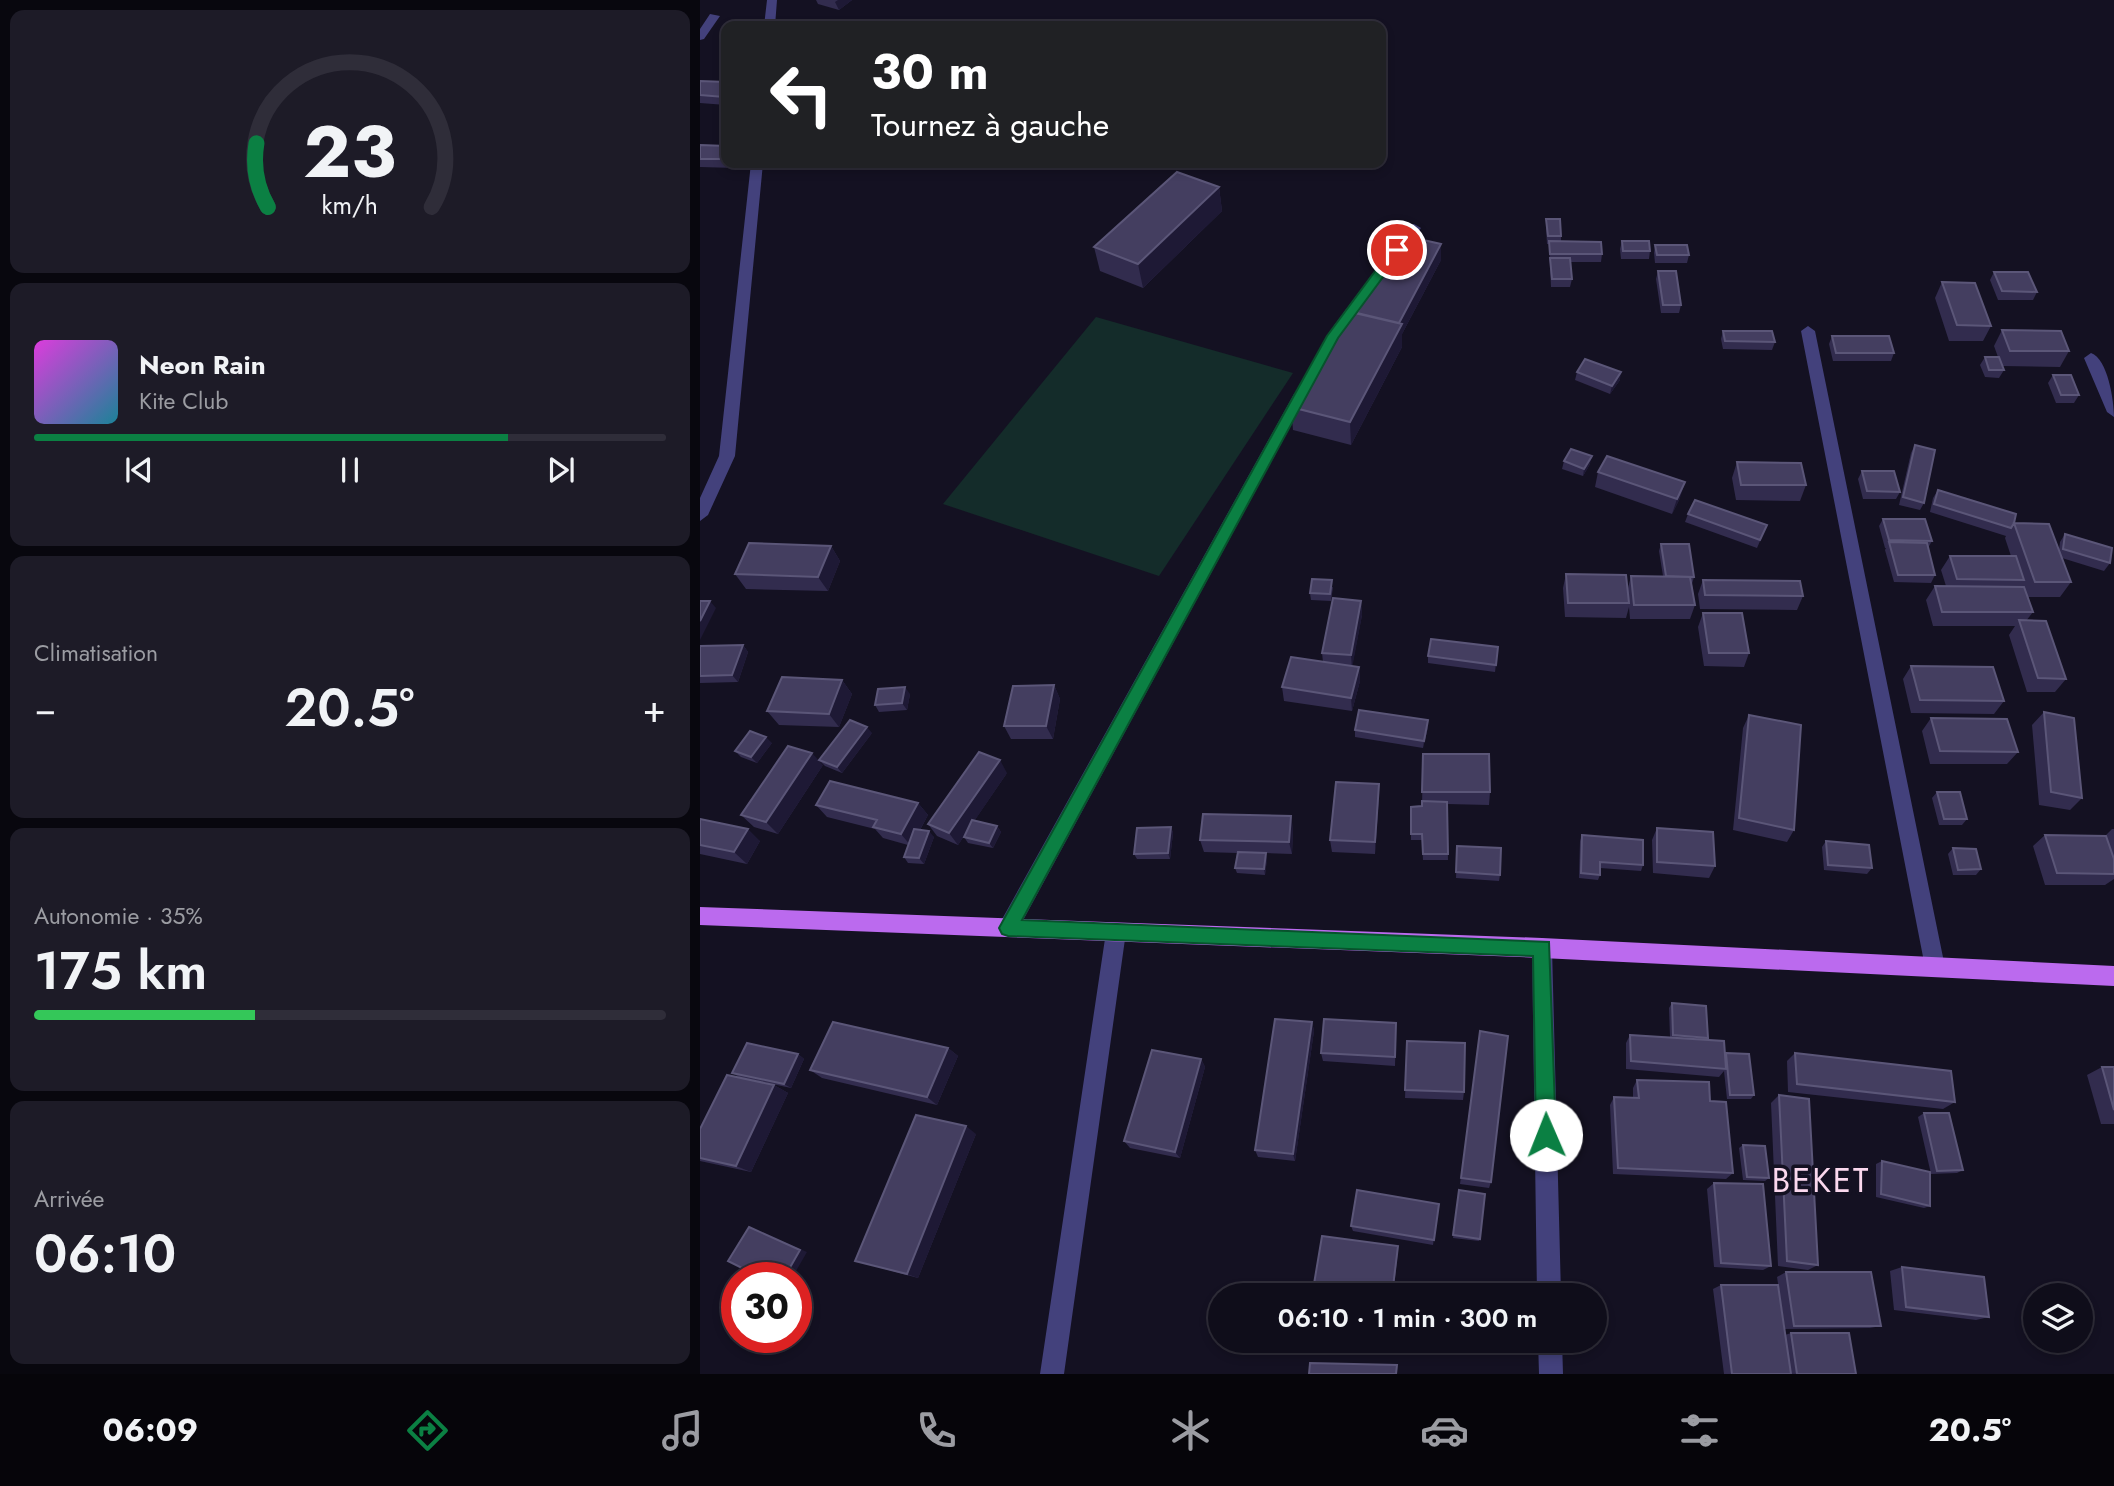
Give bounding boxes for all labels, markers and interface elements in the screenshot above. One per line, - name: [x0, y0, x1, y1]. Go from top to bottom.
- text: 30 m: [871, 37, 989, 107]
- icon: left: [756, 49, 847, 140]
- text: 23: [304, 100, 396, 205]
- text: Tournez à gauche: [871, 102, 1109, 148]
- text: km/h: [322, 187, 378, 223]
- pin: [1367, 220, 1427, 280]
- icon: arrive: [1378, 231, 1416, 269]
- text: Neon Rain: [139, 346, 266, 384]
- text: Kite Club: [139, 384, 228, 418]
- icon: previous: [120, 451, 158, 489]
- icon: pause: [331, 451, 369, 489]
- icon: next: [542, 451, 580, 489]
- text: Climatisation: [34, 636, 158, 670]
- text: 20.5°: [285, 670, 414, 746]
- text: −: [34, 681, 56, 736]
- text: +: [643, 681, 666, 736]
- text: Autonomie · 35%: [34, 899, 203, 933]
- text: 175 km: [34, 933, 207, 1009]
- position arrow: [1509, 1098, 1583, 1172]
- district label: BEKET: [1772, 1157, 1870, 1204]
- text: Arrivée: [34, 1182, 104, 1216]
- text: 06:10: [34, 1216, 176, 1292]
- speed limit sign: 30: [721, 1262, 812, 1353]
- map controls: [2023, 1283, 2093, 1353]
- button: layers: [2023, 1283, 2093, 1353]
- text: 06:10 · 1 min · 300 m: [1278, 1299, 1537, 1337]
- icon: directions: [403, 1406, 452, 1455]
- icon: music: [658, 1406, 707, 1455]
- icon: phone: [912, 1406, 961, 1455]
- icon: climate: [1166, 1406, 1215, 1455]
- icon: car: [1420, 1406, 1469, 1455]
- icon: filters: [1675, 1406, 1724, 1455]
- text: 06:09: [103, 1407, 198, 1453]
- text: 20.5°: [1929, 1407, 2011, 1453]

